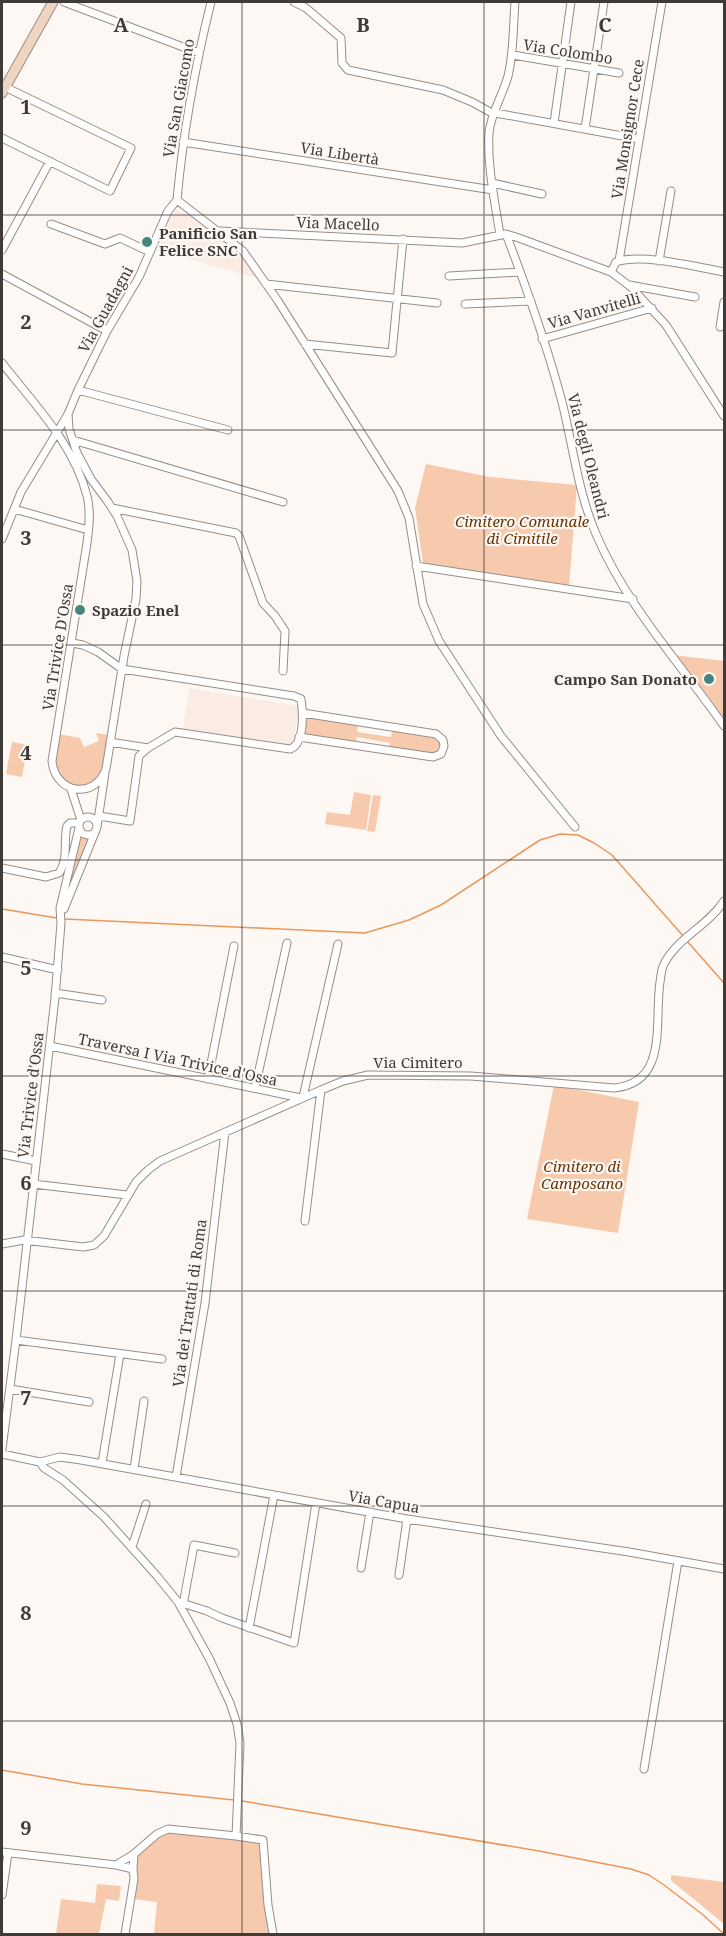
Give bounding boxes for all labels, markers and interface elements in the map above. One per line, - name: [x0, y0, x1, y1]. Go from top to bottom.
- text: A: [113, 11, 129, 38]
- text: B: [356, 11, 370, 38]
- text: C: [598, 11, 612, 38]
- street label: Via Colombo: [522, 34, 614, 68]
- street label: Via San Giacomo: [158, 37, 198, 159]
- street label: Via Monsignor Cece: [606, 58, 648, 200]
- text: 1: [20, 93, 32, 120]
- street label: Via Libertà: [299, 137, 381, 169]
- street label: Via Macello: [296, 212, 380, 234]
- place label: Panificio San Felice SNC: [159, 223, 258, 260]
- marker: Panificio San Felice SNC: [140, 235, 154, 249]
- street label: Via Guadagni: [73, 262, 137, 356]
- street label: Via Vanvitelli: [545, 287, 643, 333]
- text: 2: [20, 308, 32, 335]
- street label: Via degli Oleandri: [564, 391, 614, 521]
- park label: Cimitero Comunale di Cimitile: [455, 511, 590, 548]
- text: 3: [20, 524, 32, 551]
- street label: Via Trivice D'Ossa: [37, 582, 77, 712]
- place label: Spazio Enel: [92, 600, 180, 620]
- marker: Spazio Enel: [73, 603, 87, 617]
- place label: Campo San Donato: [554, 669, 697, 689]
- marker: Campo San Donato: [702, 672, 716, 686]
- text: 4: [20, 739, 32, 766]
- text: 5: [20, 954, 32, 981]
- street label: Traversa I Via Trivice d'Ossa: [76, 1028, 280, 1090]
- street label: Via Trivice d'Ossa: [12, 1031, 48, 1159]
- street label: Via Cimitero: [373, 1052, 463, 1072]
- park label: Cimitero di Camposano: [541, 1156, 623, 1193]
- text: 6: [20, 1169, 32, 1196]
- street label: Via dei Trattati di Roma: [167, 1218, 211, 1388]
- text: 7: [20, 1384, 32, 1411]
- street label: Via Capua: [347, 1485, 421, 1517]
- text: 8: [20, 1599, 32, 1626]
- text: 9: [20, 1814, 32, 1841]

